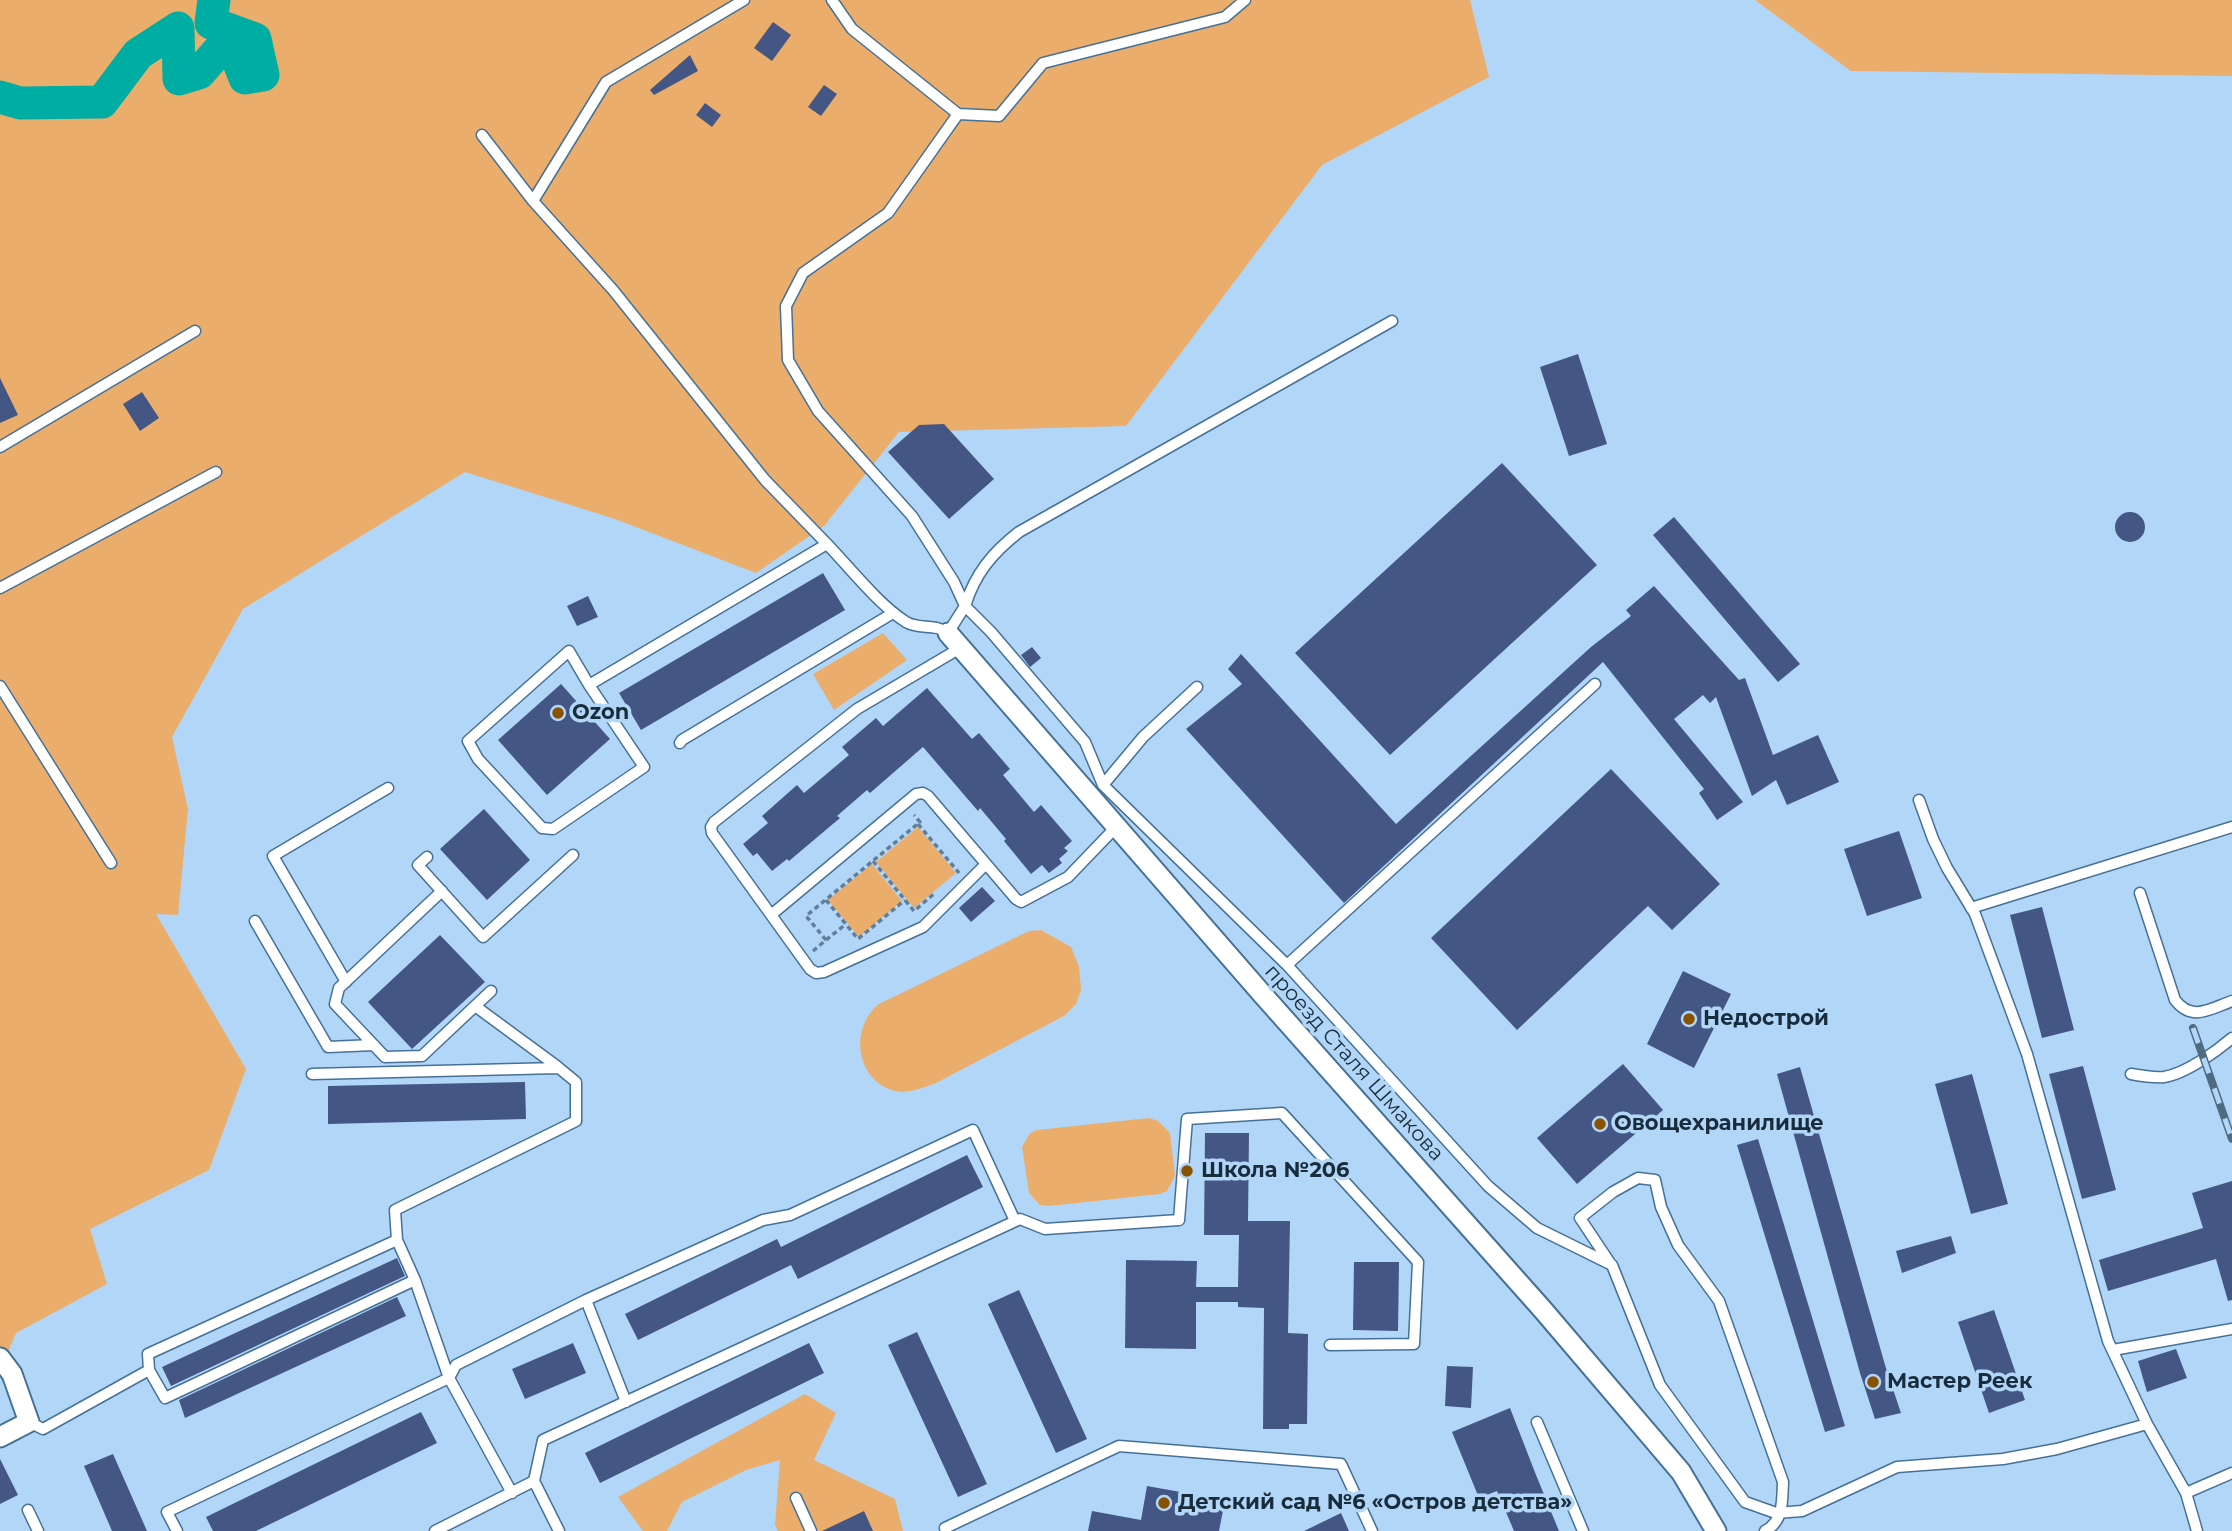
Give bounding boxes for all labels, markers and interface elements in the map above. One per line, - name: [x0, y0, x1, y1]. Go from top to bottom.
- place label: Ozon: [572, 700, 629, 726]
- marker: Ozon: [550, 705, 566, 721]
- street label: проезд Сталя Шмакова: [1259, 960, 1449, 1166]
- place label: Недострой: [1703, 1006, 1829, 1032]
- marker: Недострой: [1681, 1011, 1697, 1027]
- place label: Овощехранилище: [1614, 1111, 1824, 1137]
- marker: Овощехранилище: [1592, 1116, 1608, 1132]
- place label: Школа №206: [1201, 1158, 1349, 1184]
- marker: Школа №206: [1179, 1163, 1195, 1179]
- place label: Мастер Реек: [1887, 1369, 2033, 1395]
- marker: Мастер Реек: [1865, 1374, 1881, 1390]
- place label: Детский сад №6 «Остров детства»: [1178, 1490, 1572, 1516]
- marker: Детский сад №6 «Остров детства»: [1156, 1495, 1172, 1511]

